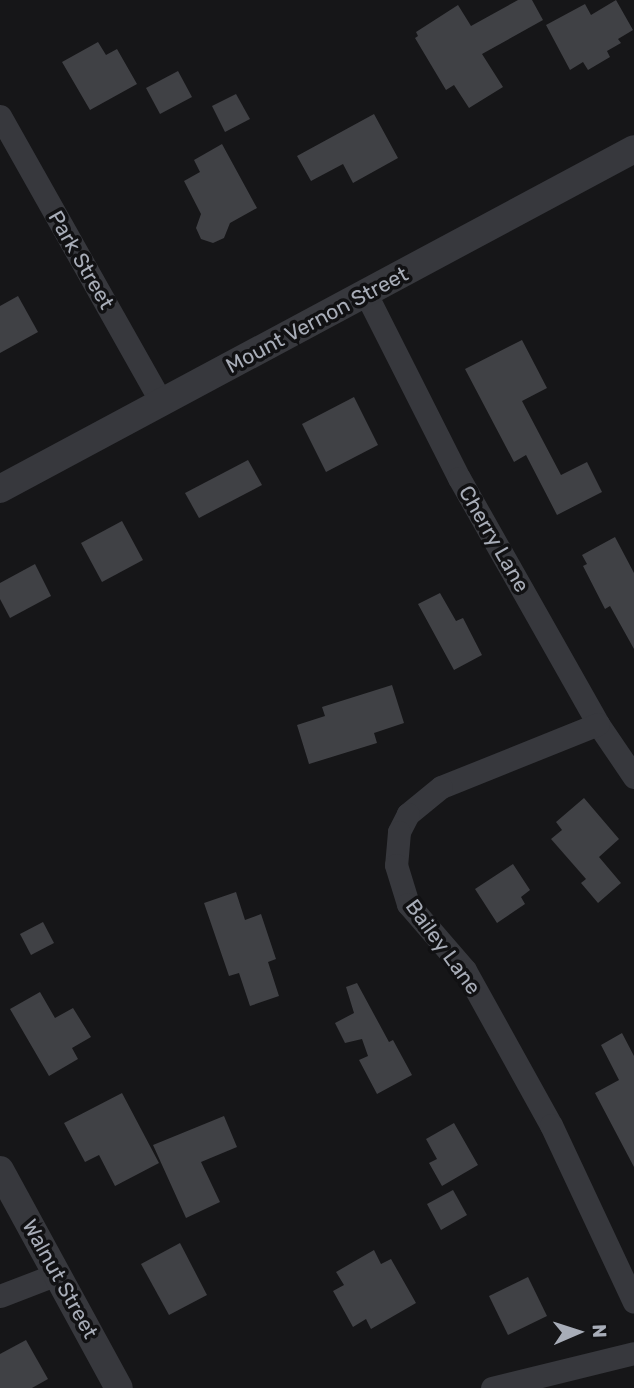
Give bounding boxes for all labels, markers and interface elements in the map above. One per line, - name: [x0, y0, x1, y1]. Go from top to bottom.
- street label: Park Street: [43, 206, 119, 314]
- street label: Mount Vernon Street: [221, 261, 413, 379]
- street label: Cherry Lane: [453, 481, 535, 597]
- street label: Bailey Lane: [400, 894, 486, 1000]
- street label: Walnut Street: [17, 1215, 103, 1343]
- north arrow: [543, 1297, 613, 1367]
- text: N: [588, 1323, 611, 1338]

